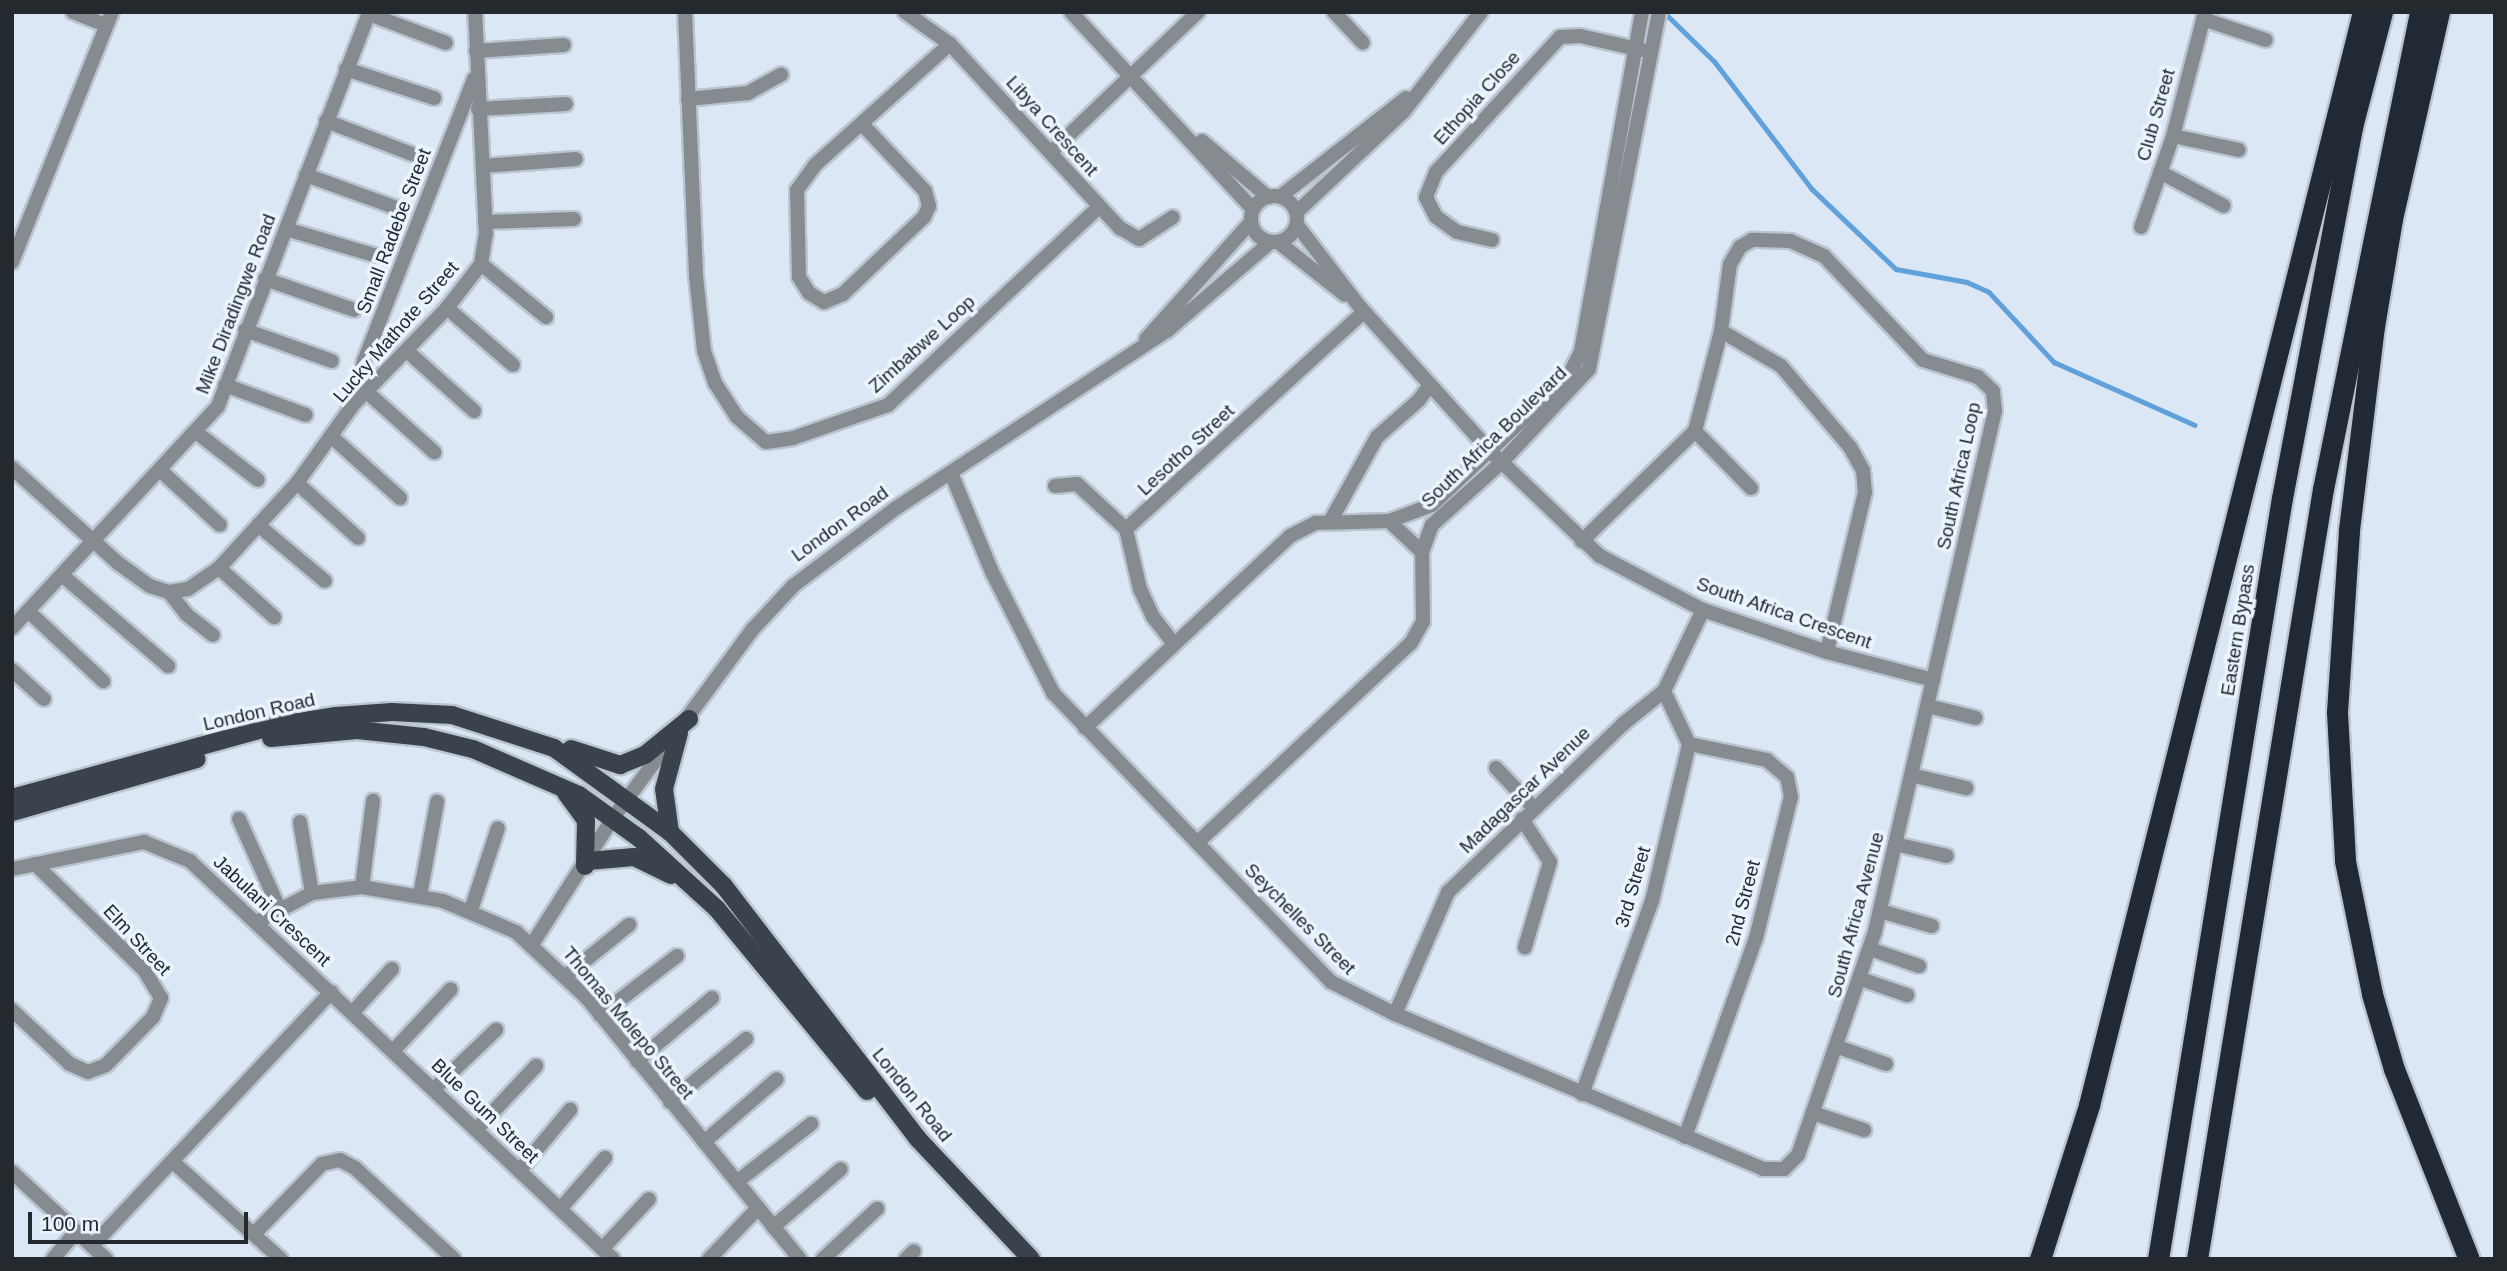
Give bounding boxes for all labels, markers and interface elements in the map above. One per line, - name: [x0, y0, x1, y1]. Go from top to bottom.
- street label: Ethopia Close: [1429, 46, 1525, 150]
- street label: Club Street: [2132, 66, 2180, 164]
- street label: Libya Crescent: [1001, 71, 1103, 181]
- street label: Small Radebe Street: [352, 145, 436, 317]
- street label: Mike Diradingwe Road: [191, 211, 281, 397]
- street label: Lucky Mathote Street: [329, 257, 463, 407]
- street label: Zimbabwe Loop: [864, 290, 980, 398]
- street label: South Africa Boulevard: [1416, 361, 1572, 513]
- street label: Lesotho Street: [1133, 400, 1239, 500]
- street label: South Africa Loop: [1932, 400, 1986, 552]
- street label: London Road: [787, 481, 893, 567]
- street label: Eastern Bypass: [2216, 563, 2260, 697]
- street label: South Africa Crescent: [1693, 572, 1875, 654]
- street label: London Road: [201, 688, 317, 736]
- street label: Madagascar Avenue: [1455, 721, 1595, 859]
- street label: South Africa Avenue: [1823, 829, 1889, 1001]
- street label: 3rd Street: [1611, 844, 1655, 930]
- street label: Jabulani Crescent: [209, 851, 335, 971]
- street label: 2nd Street: [1721, 858, 1765, 948]
- street label: Seychelles Street: [1240, 859, 1360, 979]
- street label: Elm Street: [98, 900, 176, 980]
- street label: Thomas Molepo Street: [557, 942, 699, 1104]
- street label: London Road: [867, 1043, 957, 1147]
- street label: Blue Gum Street: [427, 1054, 543, 1168]
- scale bar: [32, 1198, 252, 1242]
- text: 100 m: [41, 1212, 99, 1235]

